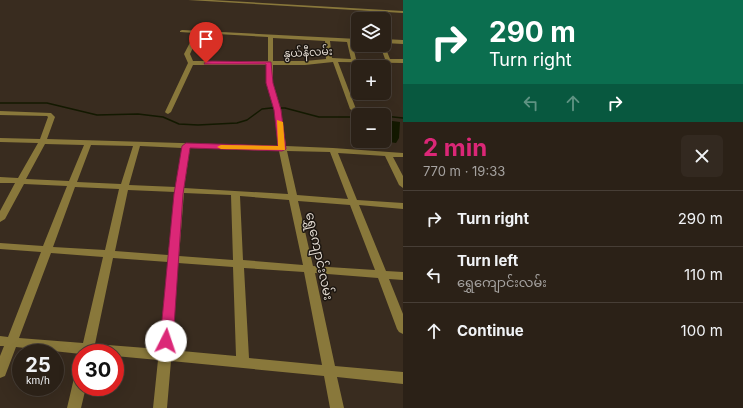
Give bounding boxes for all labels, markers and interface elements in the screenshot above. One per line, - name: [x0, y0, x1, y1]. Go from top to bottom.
- map controls: [351, 12, 391, 148]
- button: layers: [351, 12, 391, 52]
- text: 290 m: [489, 15, 576, 49]
- icon: right: [423, 16, 475, 68]
- pin: [189, 22, 223, 63]
- icon: arrive: [195, 28, 217, 50]
- street label: နွယ်နီလမ်း: [283, 44, 333, 62]
- text: Turn right: [489, 49, 572, 70]
- button: +: [351, 60, 391, 100]
- icon: left: [520, 92, 542, 114]
- icon: ahead: [562, 92, 584, 114]
- icon: right: [604, 92, 626, 114]
- button: −: [351, 108, 391, 148]
- text: 2 min: [423, 133, 487, 162]
- button: close: [681, 135, 723, 177]
- text: 770 m · 19:33: [423, 163, 505, 179]
- icon: right: [423, 208, 445, 230]
- text: Turn right: [457, 209, 529, 228]
- text: 290 m: [678, 209, 723, 228]
- street label: ရွှေကျောင်းလမ်း: [300, 210, 337, 302]
- text: Turn left: [457, 251, 518, 270]
- icon: left: [423, 264, 445, 286]
- text: 110 m: [684, 265, 723, 284]
- text: ရွှေကျောင်းလမ်း: [457, 274, 547, 290]
- position arrow: [145, 320, 187, 362]
- icon: ahead: [423, 320, 445, 342]
- text: Continue: [457, 321, 524, 340]
- text: 100 m: [681, 321, 723, 340]
- speed limit sign: 30: [72, 344, 124, 396]
- text: 25: [25, 353, 51, 377]
- text: km/h: [26, 374, 50, 386]

